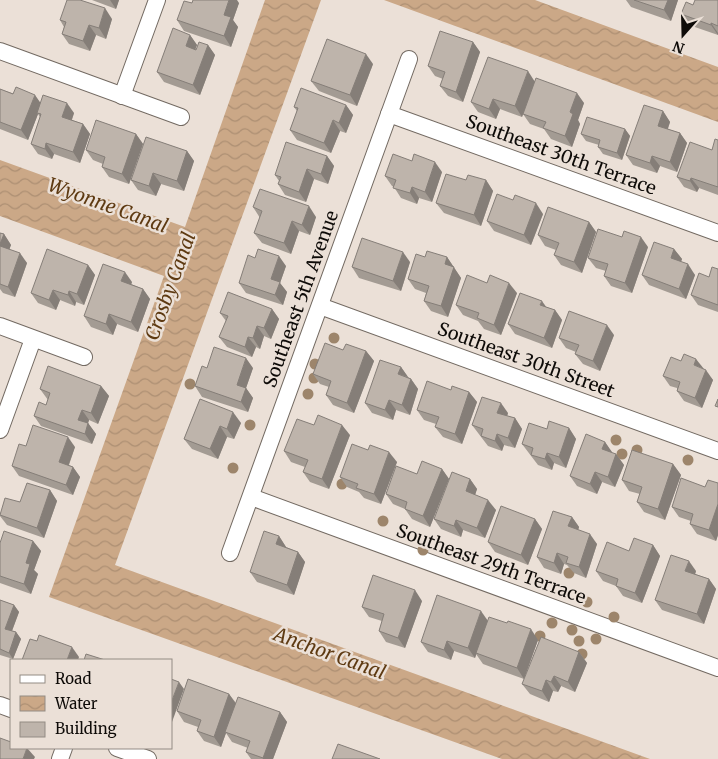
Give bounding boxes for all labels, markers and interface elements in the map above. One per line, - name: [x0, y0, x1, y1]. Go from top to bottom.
- north arrow: [658, 10, 708, 60]
- text: N: [670, 37, 687, 58]
- street label: Southeast 30th Terrace: [463, 109, 659, 200]
- water label: Wyonne Canal: [45, 172, 171, 238]
- street label: Southeast 5th Avenue: [258, 207, 343, 390]
- water label: Crosby Canal: [139, 229, 201, 343]
- street label: Southeast 30th Street: [434, 317, 618, 402]
- street label: Southeast 29th Terrace: [393, 518, 589, 609]
- water label: Anchor Canal: [269, 621, 389, 684]
- legend: [10, 659, 172, 749]
- text: Road: [55, 669, 91, 688]
- text: Water: [54, 694, 98, 713]
- text: Building: [55, 719, 117, 738]

